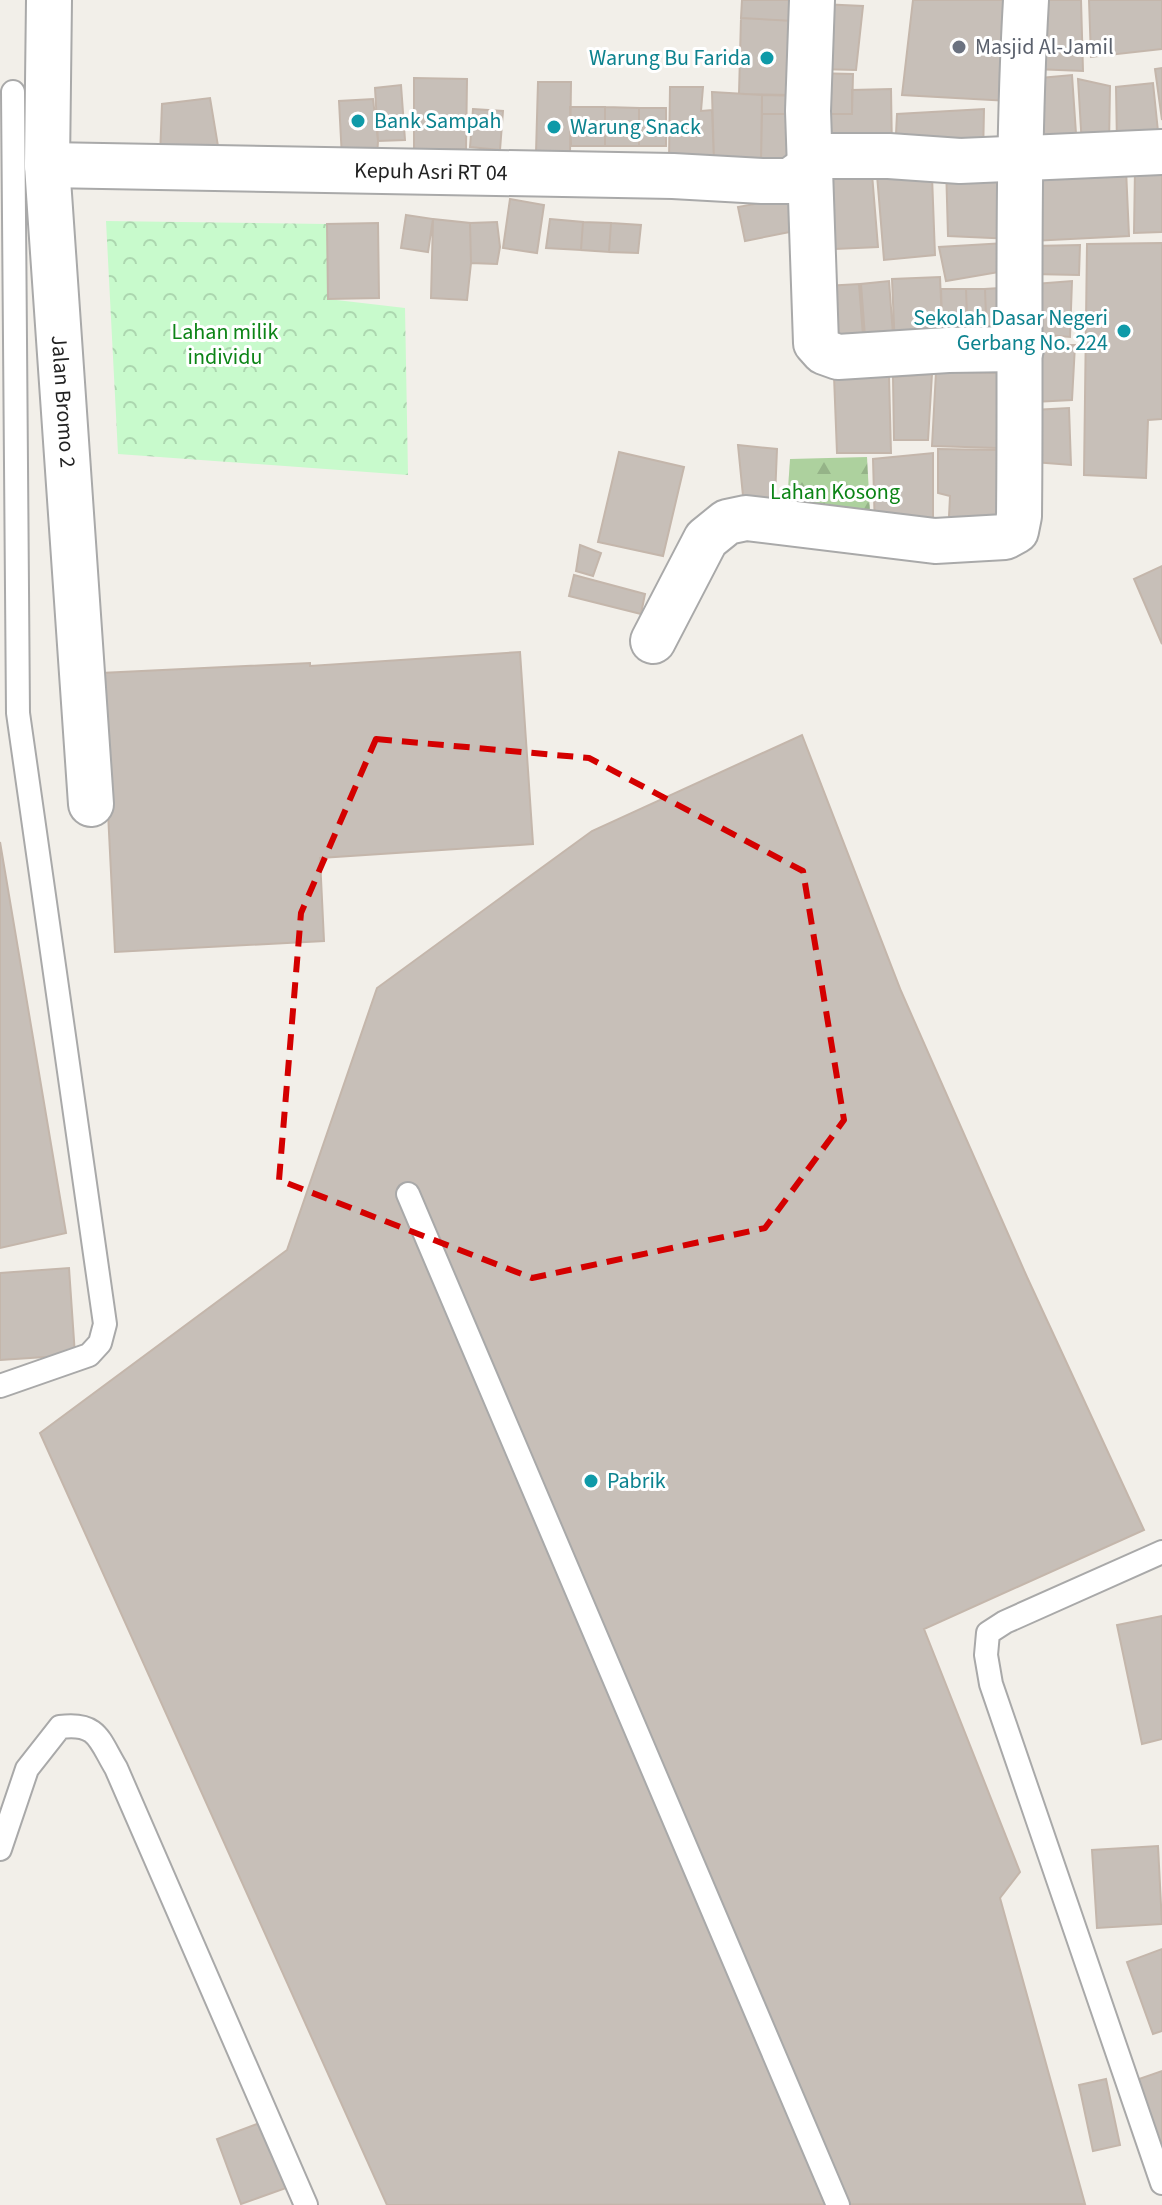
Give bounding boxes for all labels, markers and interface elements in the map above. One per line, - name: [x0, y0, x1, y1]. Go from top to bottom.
- place label: Masjid Al-Jamil: [975, 31, 1114, 63]
- marker: Masjid Al-Jamil: [950, 38, 968, 56]
- place label: Warung Bu Farida: [589, 42, 751, 74]
- marker: Warung Bu Farida: [758, 49, 776, 67]
- place label: Bank Sampah: [374, 105, 501, 137]
- place label: Warung Snack: [570, 111, 701, 143]
- marker: Bank Sampah: [349, 112, 367, 130]
- marker: Warung Snack: [545, 118, 563, 136]
- street label: Kepuh Asri RT 04: [354, 154, 508, 189]
- place label: Sekolah Dasar Negeri Gerbang No. 224: [913, 302, 1108, 359]
- park label: Lahan milik individu: [172, 316, 279, 373]
- marker: Sekolah Dasar Negeri Gerbang No. 224: [1115, 322, 1133, 340]
- street label: Jalan Bromo 2: [43, 334, 84, 469]
- park label: Lahan Kosong: [770, 476, 900, 508]
- place label: Pabrik: [607, 1465, 666, 1497]
- marker: Pabrik: [582, 1472, 600, 1490]

